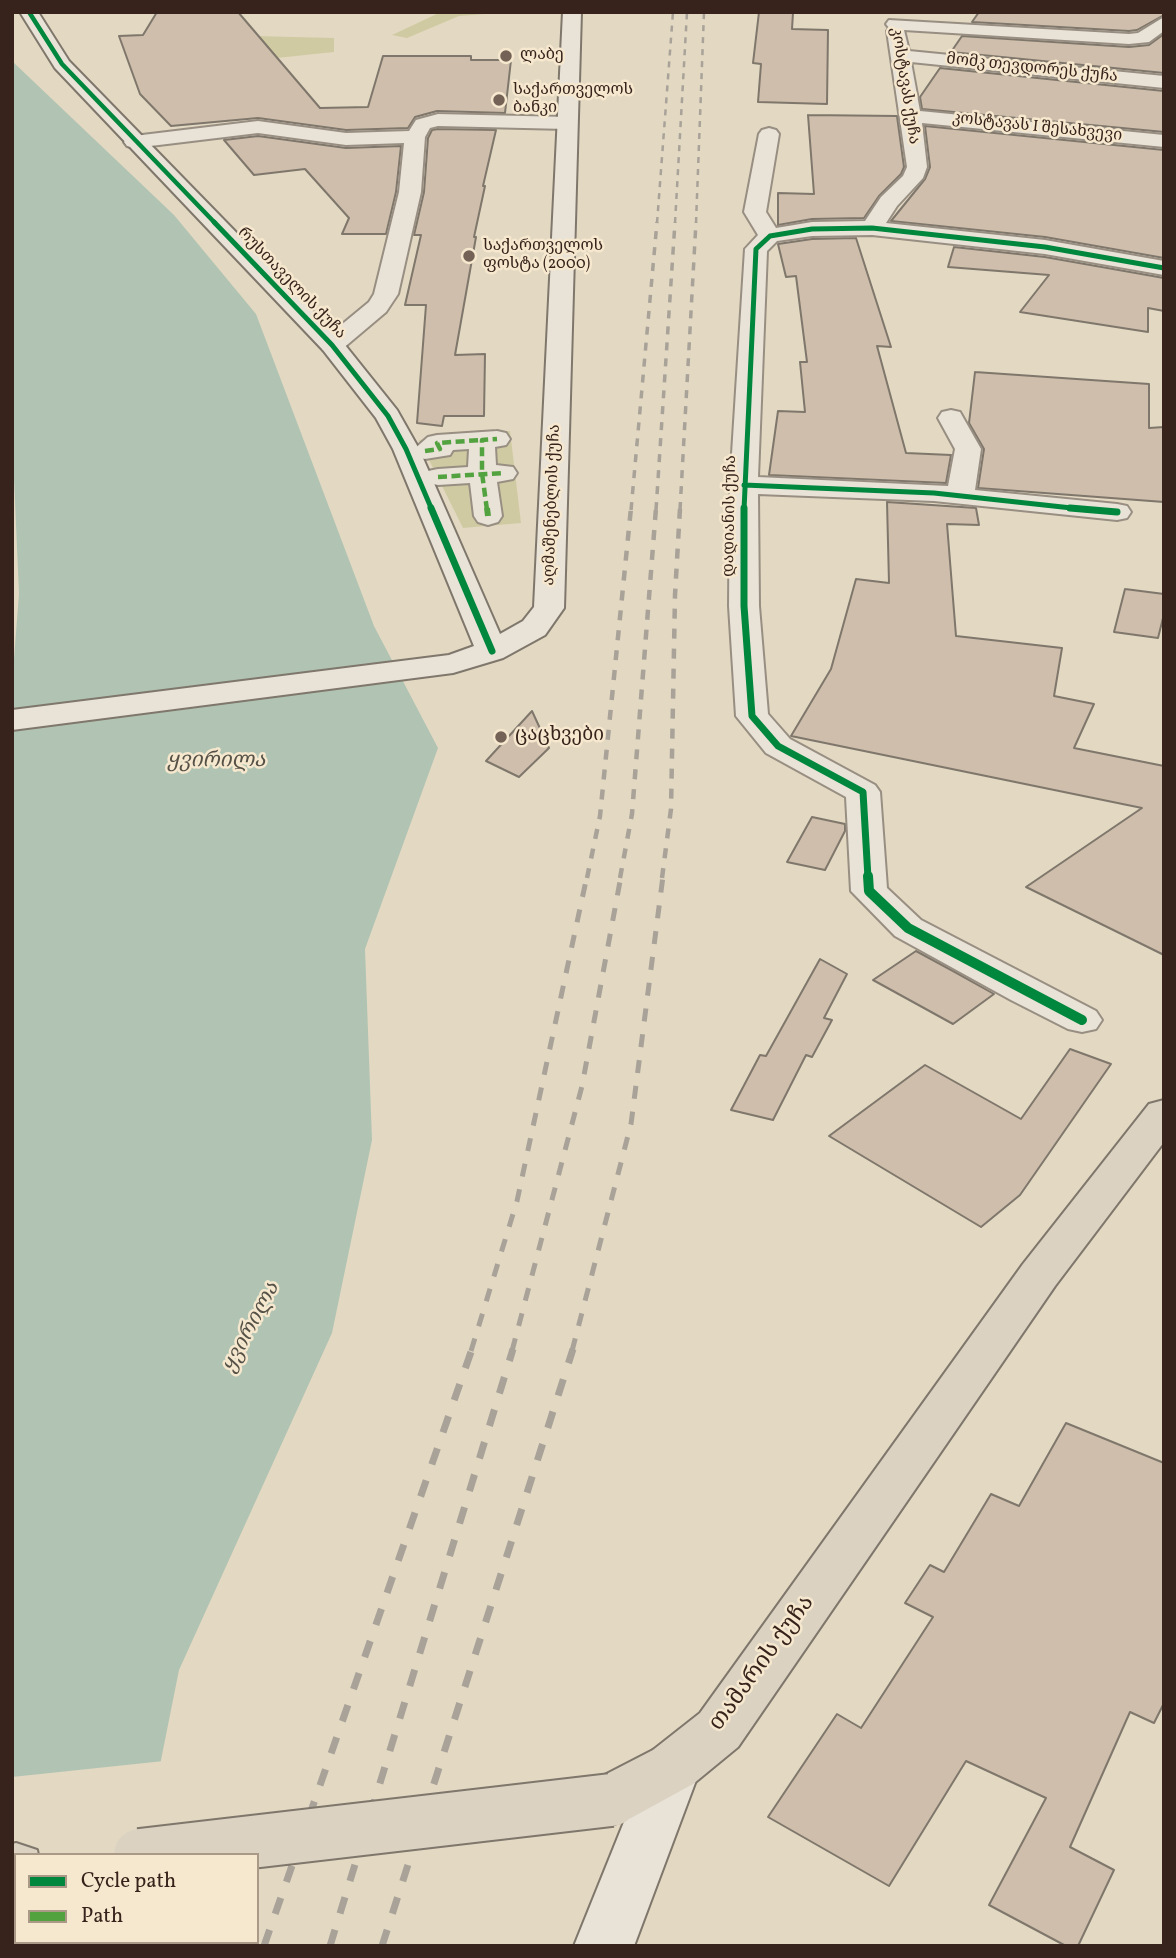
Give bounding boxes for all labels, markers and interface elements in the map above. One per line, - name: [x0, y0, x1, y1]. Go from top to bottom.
- street label: კოსტავას ქუჩა: [885, 26, 923, 146]
- place label: ლაბე: [520, 46, 564, 66]
- marker: ლაბე: [498, 48, 514, 64]
- street label: მომკ თევდორეს ქუჩა: [945, 50, 1119, 88]
- place label: საქართველოს ბანკი: [513, 81, 633, 119]
- marker: საქართველოს ბანკი: [491, 92, 507, 108]
- street label: კოსტავას I შესახვევი: [951, 110, 1123, 146]
- street label: რუსთაველის ქუჩა: [233, 224, 349, 344]
- place label: საქართველოს ფოსტა (2000): [483, 237, 603, 275]
- marker: საქართველოს ფოსტა (2000): [461, 248, 477, 264]
- street label: აღმაშენებლის ქუჩა: [541, 424, 565, 586]
- street label: დადიანის ქუჩა: [720, 455, 742, 577]
- place label: ცაცხვები: [515, 726, 604, 748]
- marker: ცაცხვები: [493, 729, 509, 745]
- water label: ყვირილა: [167, 749, 265, 775]
- water label: ყვირილა: [218, 1279, 286, 1377]
- street label: თამარის ქუჩა: [705, 1591, 821, 1737]
- legend: [14, 1853, 259, 1944]
- text: Cycle path: [81, 1867, 176, 1896]
- text: Path: [81, 1902, 123, 1931]

